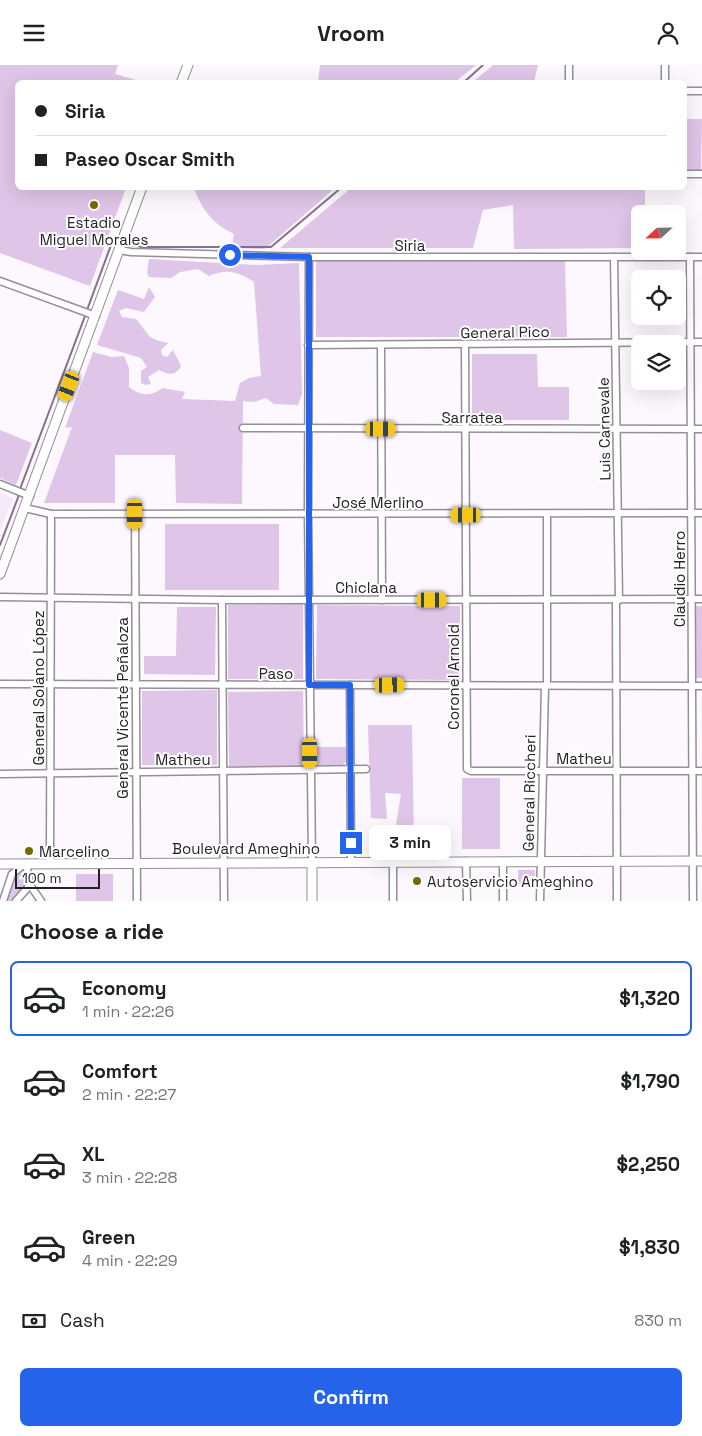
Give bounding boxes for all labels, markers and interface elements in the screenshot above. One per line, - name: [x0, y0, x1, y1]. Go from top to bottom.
- icon: menu: [20, 19, 48, 47]
- text: Vroom: [317, 19, 385, 47]
- icon: person: [654, 19, 682, 47]
- text: Siria: [65, 99, 105, 124]
- text: Paseo Oscar Smith: [65, 147, 235, 172]
- marker: Estadio Miguel Morales: [88, 199, 100, 211]
- north arrow: [631, 205, 686, 260]
- map controls: [631, 205, 686, 390]
- place label: Estadio Miguel Morales: [40, 213, 148, 249]
- street label: Siria: [395, 236, 426, 255]
- route start: [219, 244, 241, 266]
- button: locate: [631, 270, 686, 325]
- street label: General Pico: [460, 322, 550, 342]
- button: layers: [631, 335, 686, 390]
- car: [56, 369, 81, 403]
- street label: Luis Carnevale: [594, 377, 614, 481]
- street label: Sarratea: [441, 408, 503, 427]
- car: [366, 422, 396, 437]
- street label: José Merlino: [332, 493, 424, 512]
- car: [127, 499, 142, 529]
- car: [451, 508, 481, 523]
- street label: Claudio Herro: [670, 531, 689, 627]
- street label: Chiclana: [335, 578, 397, 597]
- car: [417, 593, 447, 608]
- street label: General Solano López: [29, 611, 48, 765]
- street label: General Vicente Peñaloza: [113, 617, 132, 799]
- street label: Coronel Arnold: [444, 624, 463, 730]
- street label: Paso: [259, 664, 293, 683]
- car: [374, 677, 405, 693]
- street label: General Riccheri: [518, 734, 540, 852]
- car: [302, 738, 317, 768]
- street label: Matheu: [556, 749, 612, 768]
- street label: Matheu: [155, 750, 211, 769]
- callout: 3 min: [368, 825, 451, 861]
- route end: [340, 832, 362, 854]
- text: 3 min: [389, 832, 431, 853]
- street label: Boulevard Ameghino: [172, 839, 320, 858]
- place label: Marcelino: [39, 842, 110, 861]
- marker: Marcelino: [23, 845, 35, 857]
- scale bar: [15, 866, 100, 889]
- text: 100 m: [22, 869, 61, 887]
- place label: Autoservicio Ameghino: [427, 872, 594, 891]
- marker: Autoservicio Ameghino: [411, 875, 423, 887]
- text: Choose a ride: [20, 917, 164, 945]
- icon: car: [22, 976, 67, 1021]
- text: Economy: [82, 976, 166, 1001]
- text: $1,320: [619, 986, 680, 1011]
- text: 1 min · 22:26: [82, 1001, 174, 1022]
- icon: car: [22, 1059, 67, 1104]
- text: Comfort: [82, 1059, 158, 1084]
- text: $1,790: [620, 1069, 680, 1094]
- text: 2 min · 22:27: [82, 1084, 176, 1105]
- icon: car: [22, 1142, 67, 1187]
- text: XL: [82, 1142, 105, 1167]
- text: $2,250: [617, 1152, 680, 1177]
- text: 3 min · 22:28: [82, 1167, 177, 1188]
- icon: car: [22, 1225, 67, 1270]
- text: Green: [82, 1225, 135, 1250]
- text: $1,830: [619, 1235, 680, 1260]
- text: 4 min · 22:29: [82, 1250, 178, 1271]
- icon: cash: [20, 1307, 48, 1335]
- text: Cash: [60, 1308, 105, 1333]
- text: 830 m: [634, 1310, 682, 1331]
- button: Confirm: [20, 1368, 682, 1426]

